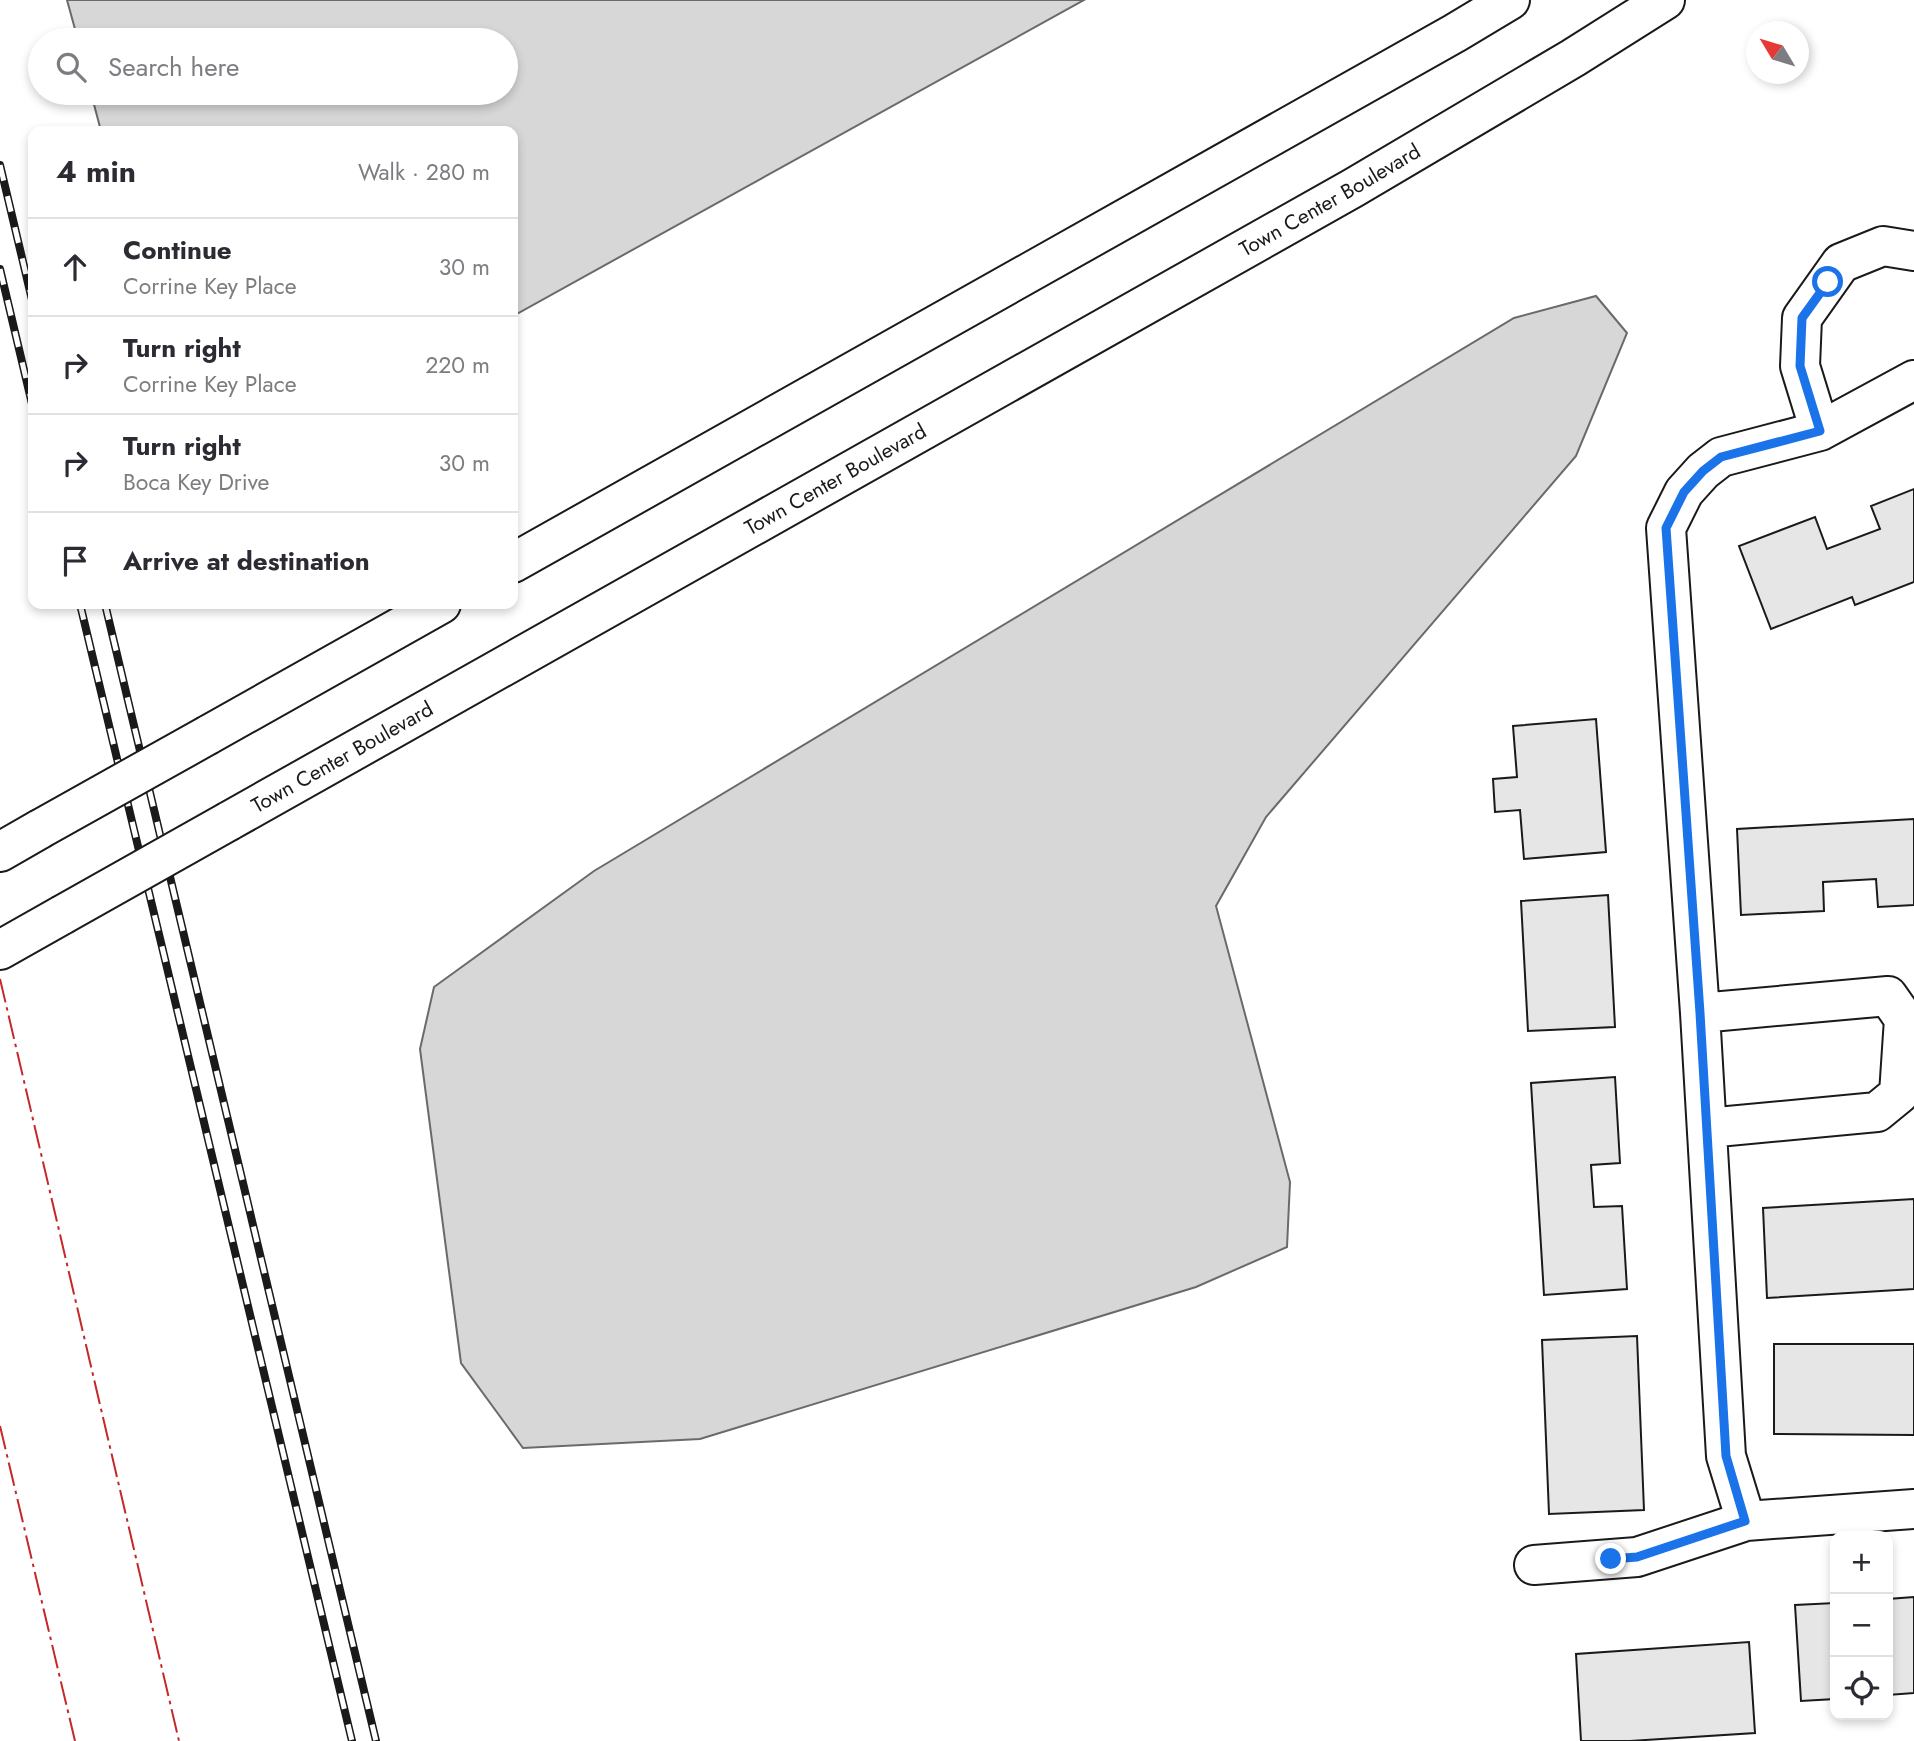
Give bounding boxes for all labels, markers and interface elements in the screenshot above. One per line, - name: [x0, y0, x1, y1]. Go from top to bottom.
- north arrow: [1746, 21, 1809, 84]
- search box: [28, 28, 518, 105]
- icon: search: [52, 48, 90, 86]
- text: Search here: [108, 48, 240, 86]
- street label: Town Center Boulevard: [1234, 136, 1426, 264]
- text: 4 min: [56, 150, 136, 193]
- text: Walk · 280 m: [358, 155, 490, 189]
- text: Continue: [123, 231, 232, 269]
- icon: ahead: [56, 248, 94, 286]
- text: 30 m: [439, 250, 490, 284]
- route start: [1812, 266, 1843, 297]
- text: Corrine Key Place: [123, 269, 297, 303]
- text: Turn right: [123, 329, 241, 367]
- icon: right: [56, 346, 94, 384]
- text: 220 m: [425, 348, 490, 382]
- text: Corrine Key Place: [123, 367, 297, 401]
- street label: Town Center Boulevard: [739, 416, 932, 543]
- text: Turn right: [123, 427, 241, 465]
- icon: right: [56, 444, 94, 482]
- text: 30 m: [439, 446, 490, 480]
- text: Boca Key Drive: [123, 465, 269, 499]
- icon: arrive: [56, 542, 94, 580]
- text: Arrive at destination: [123, 542, 370, 580]
- street label: Town Center Boulevard: [246, 694, 439, 820]
- map controls: [1830, 1531, 1893, 1720]
- button: +: [1830, 1531, 1893, 1594]
- route end: [1595, 1543, 1626, 1574]
- button: −: [1830, 1594, 1893, 1657]
- button: locate: [1830, 1657, 1893, 1720]

